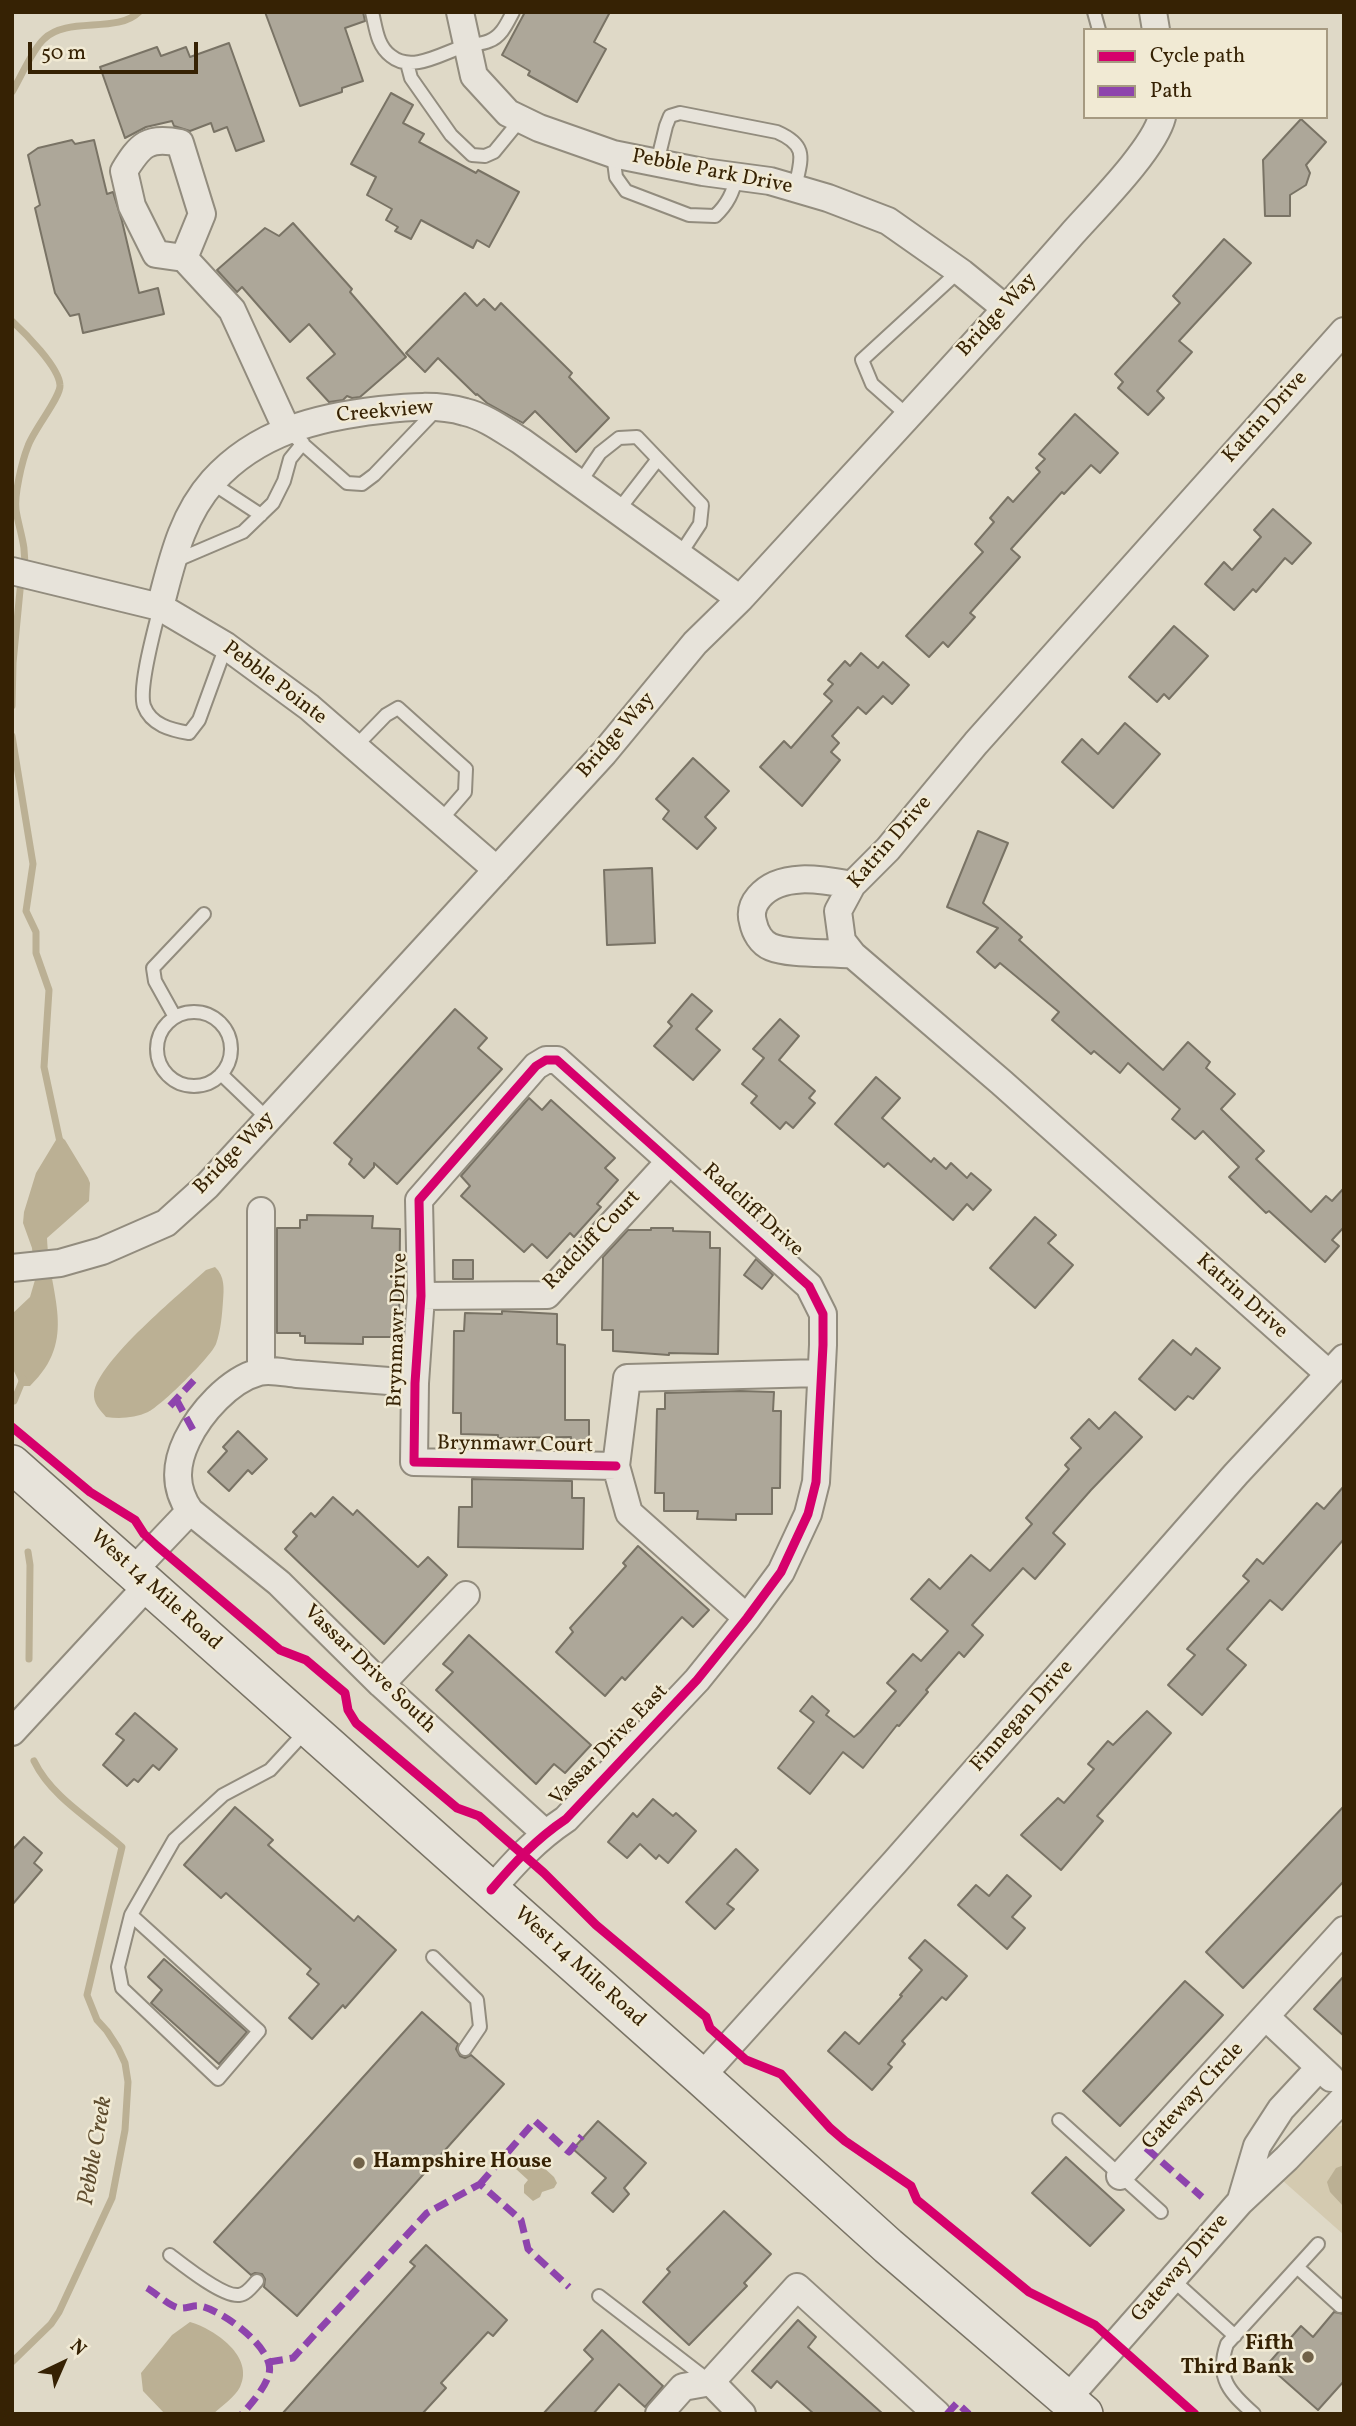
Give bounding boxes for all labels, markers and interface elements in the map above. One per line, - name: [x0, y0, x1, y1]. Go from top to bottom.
- scale bar: [32, 28, 201, 72]
- legend: [1083, 28, 1328, 119]
- text: 50 m: [41, 39, 86, 68]
- text: Cycle path: [1150, 42, 1245, 71]
- text: Path: [1150, 77, 1192, 106]
- street label: Pebble Park Drive: [630, 145, 794, 201]
- street label: Bridge Way: [953, 269, 1043, 363]
- street label: Katrin Drive: [1218, 367, 1314, 469]
- street label: Creekview: [335, 396, 435, 430]
- street label: Pebble Pointe: [217, 637, 331, 731]
- street label: Bridge Way: [573, 688, 661, 784]
- street label: Katrin Drive: [844, 791, 938, 895]
- street label: Bridge Way: [189, 1107, 281, 1201]
- street label: Radcliff Drive: [696, 1159, 808, 1263]
- street label: Radcliff Court: [539, 1186, 647, 1296]
- street label: Katrin Drive: [1190, 1249, 1292, 1345]
- street label: Brynmawr Drive: [384, 1252, 414, 1408]
- street label: Brynmawr Court: [437, 1432, 593, 1460]
- street label: West 14 Mile Road: [84, 1525, 226, 1657]
- street label: Vassar Drive South: [298, 1600, 440, 1740]
- street label: Finnegan Drive: [966, 1656, 1080, 1778]
- street label: Vassar Drive East: [546, 1680, 674, 1812]
- street label: West 14 Mile Road: [508, 1902, 650, 2034]
- street label: Gateway Circle: [1138, 2038, 1250, 2156]
- water label: Pebble Creek: [74, 2094, 120, 2208]
- place label: Hampshire House: [373, 2150, 552, 2176]
- marker: Hampshire House: [351, 2155, 367, 2171]
- street label: Gateway Drive: [1127, 2210, 1235, 2328]
- north arrow: [28, 2328, 98, 2398]
- place label: Fifth Third Bank: [1180, 2332, 1294, 2382]
- text: N: [64, 2334, 92, 2362]
- marker: Fifth Third Bank: [1300, 2349, 1316, 2365]

